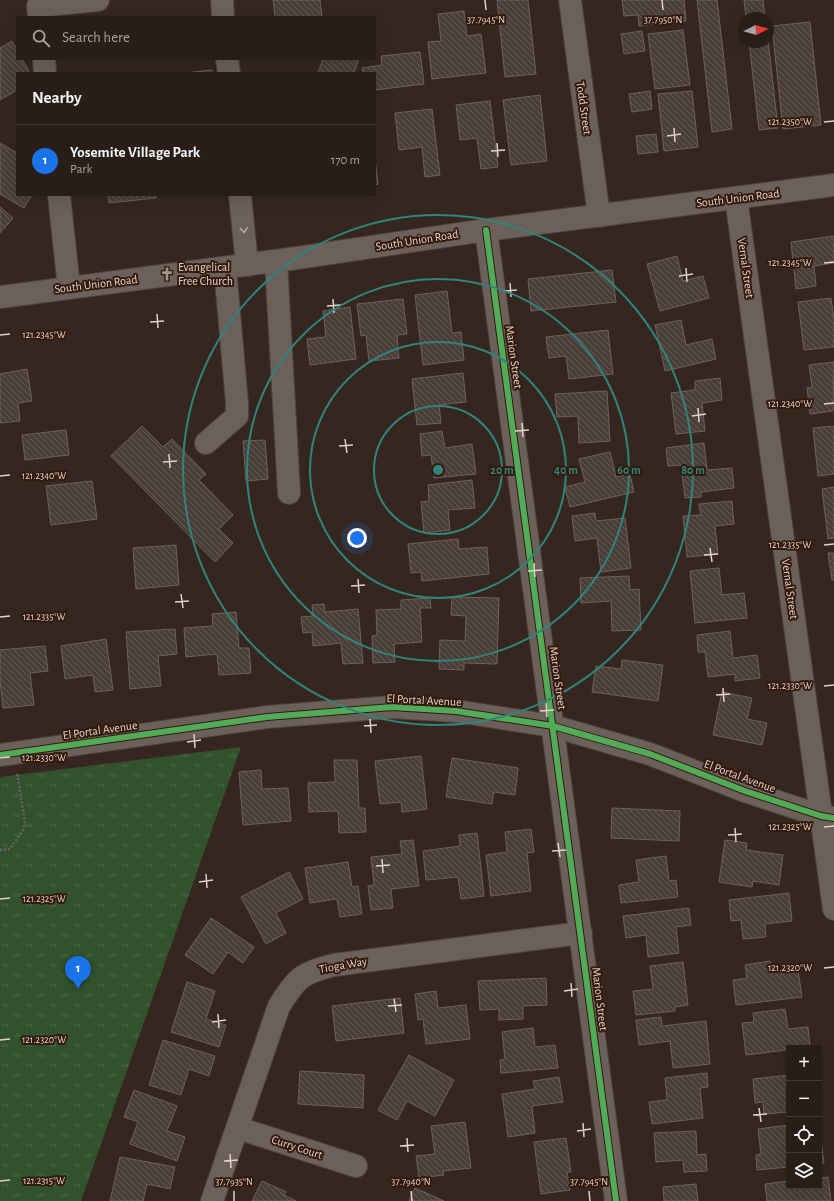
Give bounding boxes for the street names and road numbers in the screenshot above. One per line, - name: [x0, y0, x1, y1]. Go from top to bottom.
- street label: Todd Street: [574, 81, 594, 136]
- street label: South Union Road: [696, 187, 780, 209]
- street label: South Union Road: [375, 228, 459, 252]
- street label: Vernal Street: [736, 237, 756, 299]
- street label: South Union Road: [54, 273, 138, 295]
- street label: Marion Street: [504, 325, 524, 390]
- street label: Vernal Street: [780, 558, 800, 620]
- street label: Marion Street: [548, 646, 568, 711]
- street label: El Portal Avenue: [386, 692, 462, 708]
- street label: El Portal Avenue: [62, 719, 138, 741]
- street label: El Portal Avenue: [703, 757, 777, 795]
- street label: Tioga Way: [318, 955, 368, 976]
- street label: Marion Street: [590, 967, 610, 1032]
- street label: Curry Court: [270, 1133, 324, 1162]

